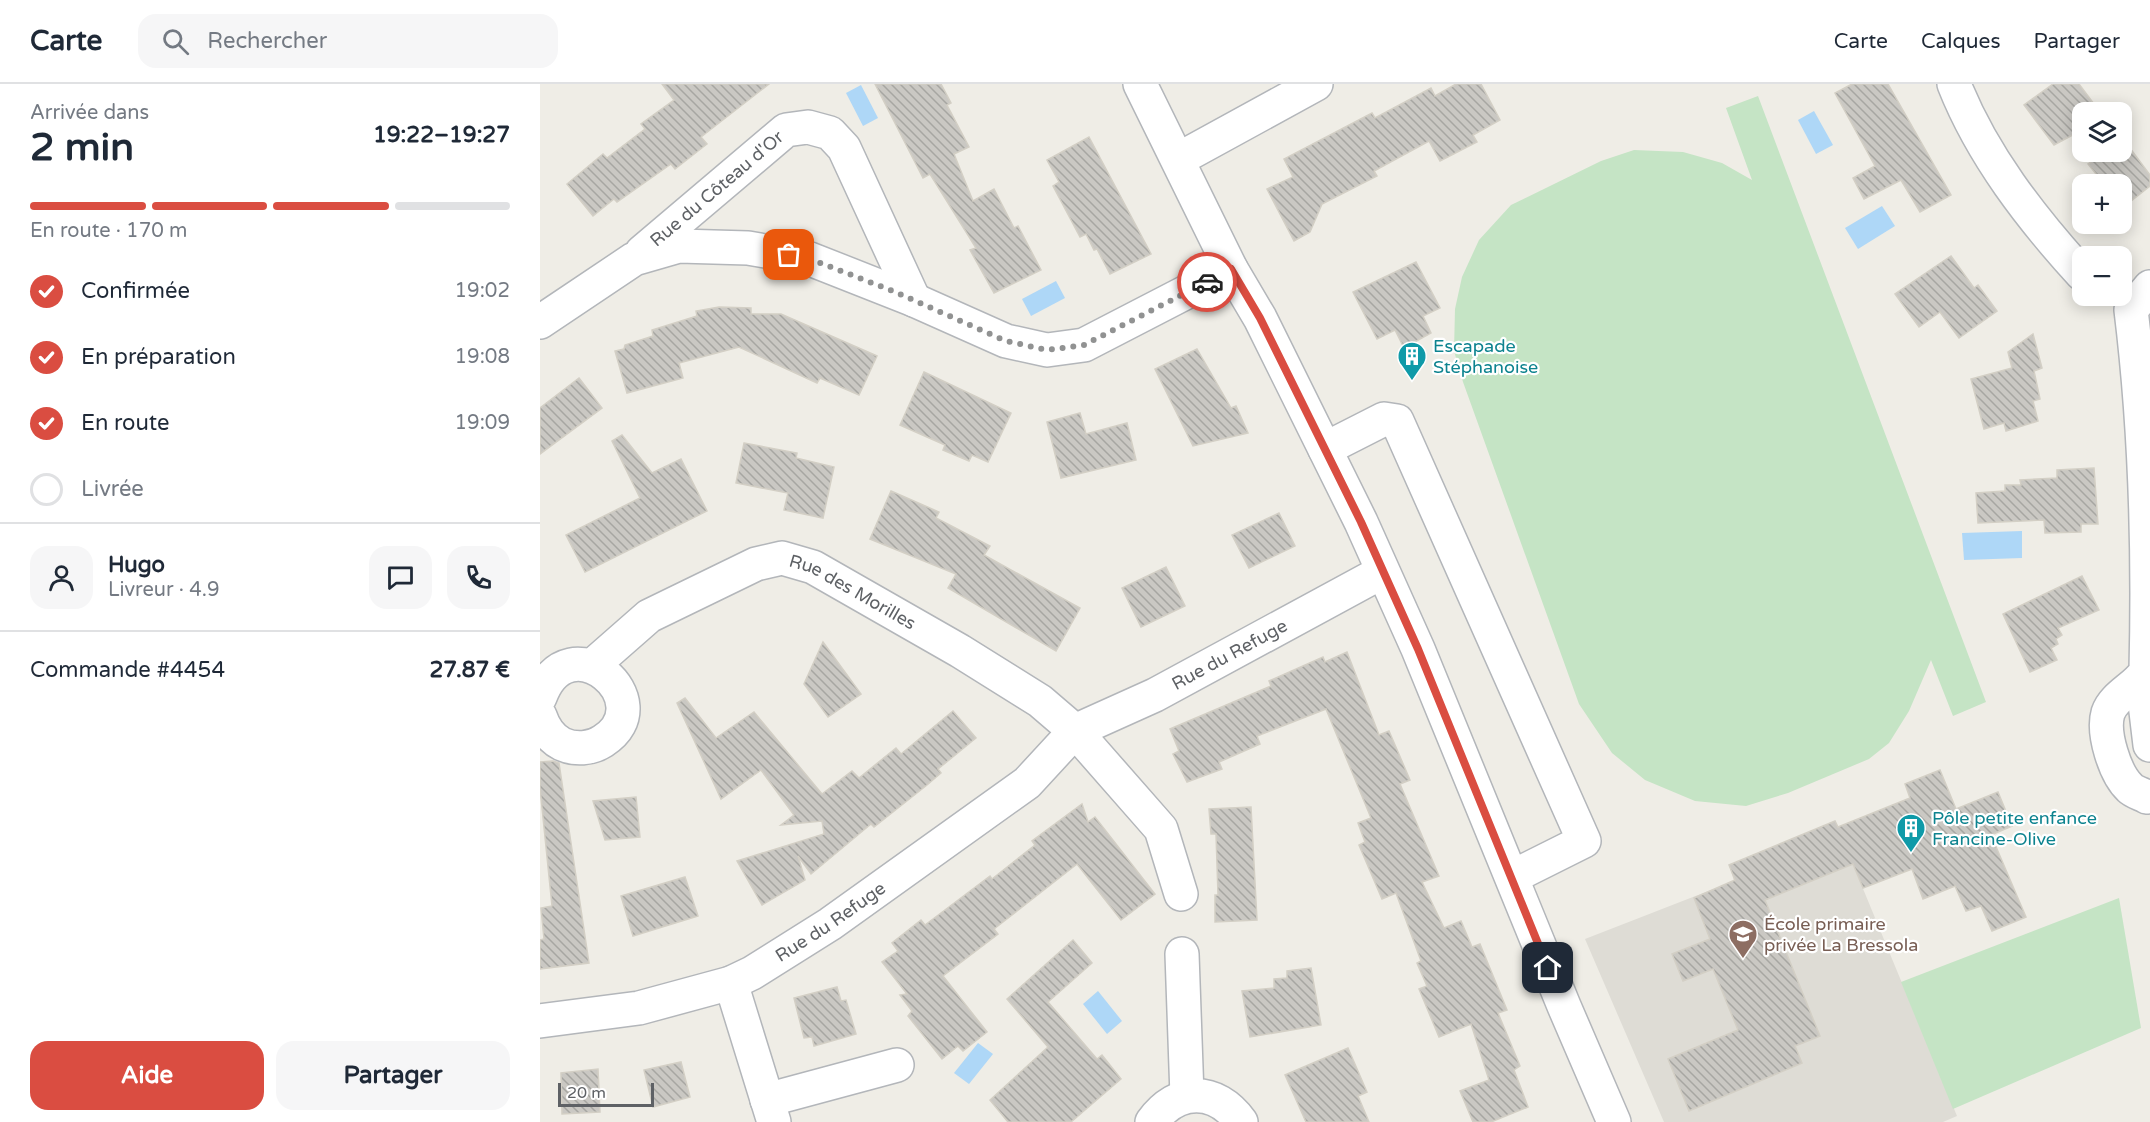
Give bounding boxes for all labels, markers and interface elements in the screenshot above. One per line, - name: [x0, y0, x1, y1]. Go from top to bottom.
- search box: [138, 14, 558, 68]
- text: Carte: [30, 24, 102, 58]
- icon: search: [159, 25, 192, 58]
- text: Rechercher: [207, 28, 327, 54]
- text: Carte: [1834, 29, 1888, 54]
- text: Calques: [1921, 29, 2001, 54]
- text: Partager: [2034, 29, 2120, 54]
- text: Arrivée dans: [30, 101, 149, 125]
- map controls: [2072, 102, 2132, 306]
- button: layers: [2072, 102, 2132, 162]
- text: 19:22–19:27: [373, 122, 510, 148]
- text: 2 min: [30, 124, 134, 171]
- street label: Rue du Côteau d'Or: [645, 126, 788, 251]
- button: +: [2072, 174, 2132, 234]
- text: En route · 170 m: [30, 219, 187, 243]
- pin: [763, 229, 814, 280]
- icon: bag: [772, 238, 805, 271]
- button: −: [2072, 246, 2132, 306]
- courier: [1177, 252, 1237, 312]
- icon: car: [1191, 266, 1224, 299]
- icon: check: [30, 275, 63, 308]
- text: Confirmée: [81, 278, 190, 304]
- text: 19:02: [455, 279, 510, 303]
- place label: Escapade Stéphanoise: [1433, 335, 1538, 378]
- building icon: Escapade Stéphanoise: [1396, 340, 1428, 382]
- icon: check: [30, 341, 63, 374]
- text: En préparation: [81, 344, 236, 370]
- text: 19:08: [455, 345, 510, 369]
- icon: check: [30, 407, 63, 440]
- text: En route: [81, 410, 170, 436]
- text: 19:09: [455, 411, 510, 435]
- text: Livrée: [81, 476, 144, 502]
- button: person: [30, 546, 93, 609]
- button: chat: [369, 546, 432, 609]
- button: phone: [447, 546, 510, 609]
- street label: Rue des Morilles: [787, 550, 920, 634]
- text: Hugo: [108, 552, 165, 578]
- text: Livreur · 4.9: [108, 578, 220, 602]
- street label: Rue du Refuge: [1168, 614, 1291, 695]
- text: Commande #4454: [30, 657, 225, 683]
- text: 27.87 €: [430, 657, 510, 683]
- place label: Pôle petite enfance Francine-Olive: [1932, 807, 2097, 850]
- building icon: Pôle petite enfance Francine-Olive: [1895, 812, 1927, 854]
- street label: Rue du Refuge: [771, 877, 890, 967]
- place label: École primaire privée La Bressola: [1764, 913, 1918, 956]
- school or university icon: École primaire privée La Bressola: [1727, 918, 1759, 960]
- pin: [1522, 942, 1573, 993]
- icon: home: [1531, 951, 1564, 984]
- button: Aide: [30, 1041, 264, 1110]
- button: Partager: [276, 1041, 510, 1110]
- scale bar: [558, 1080, 654, 1108]
- text: 20 m: [567, 1083, 606, 1103]

